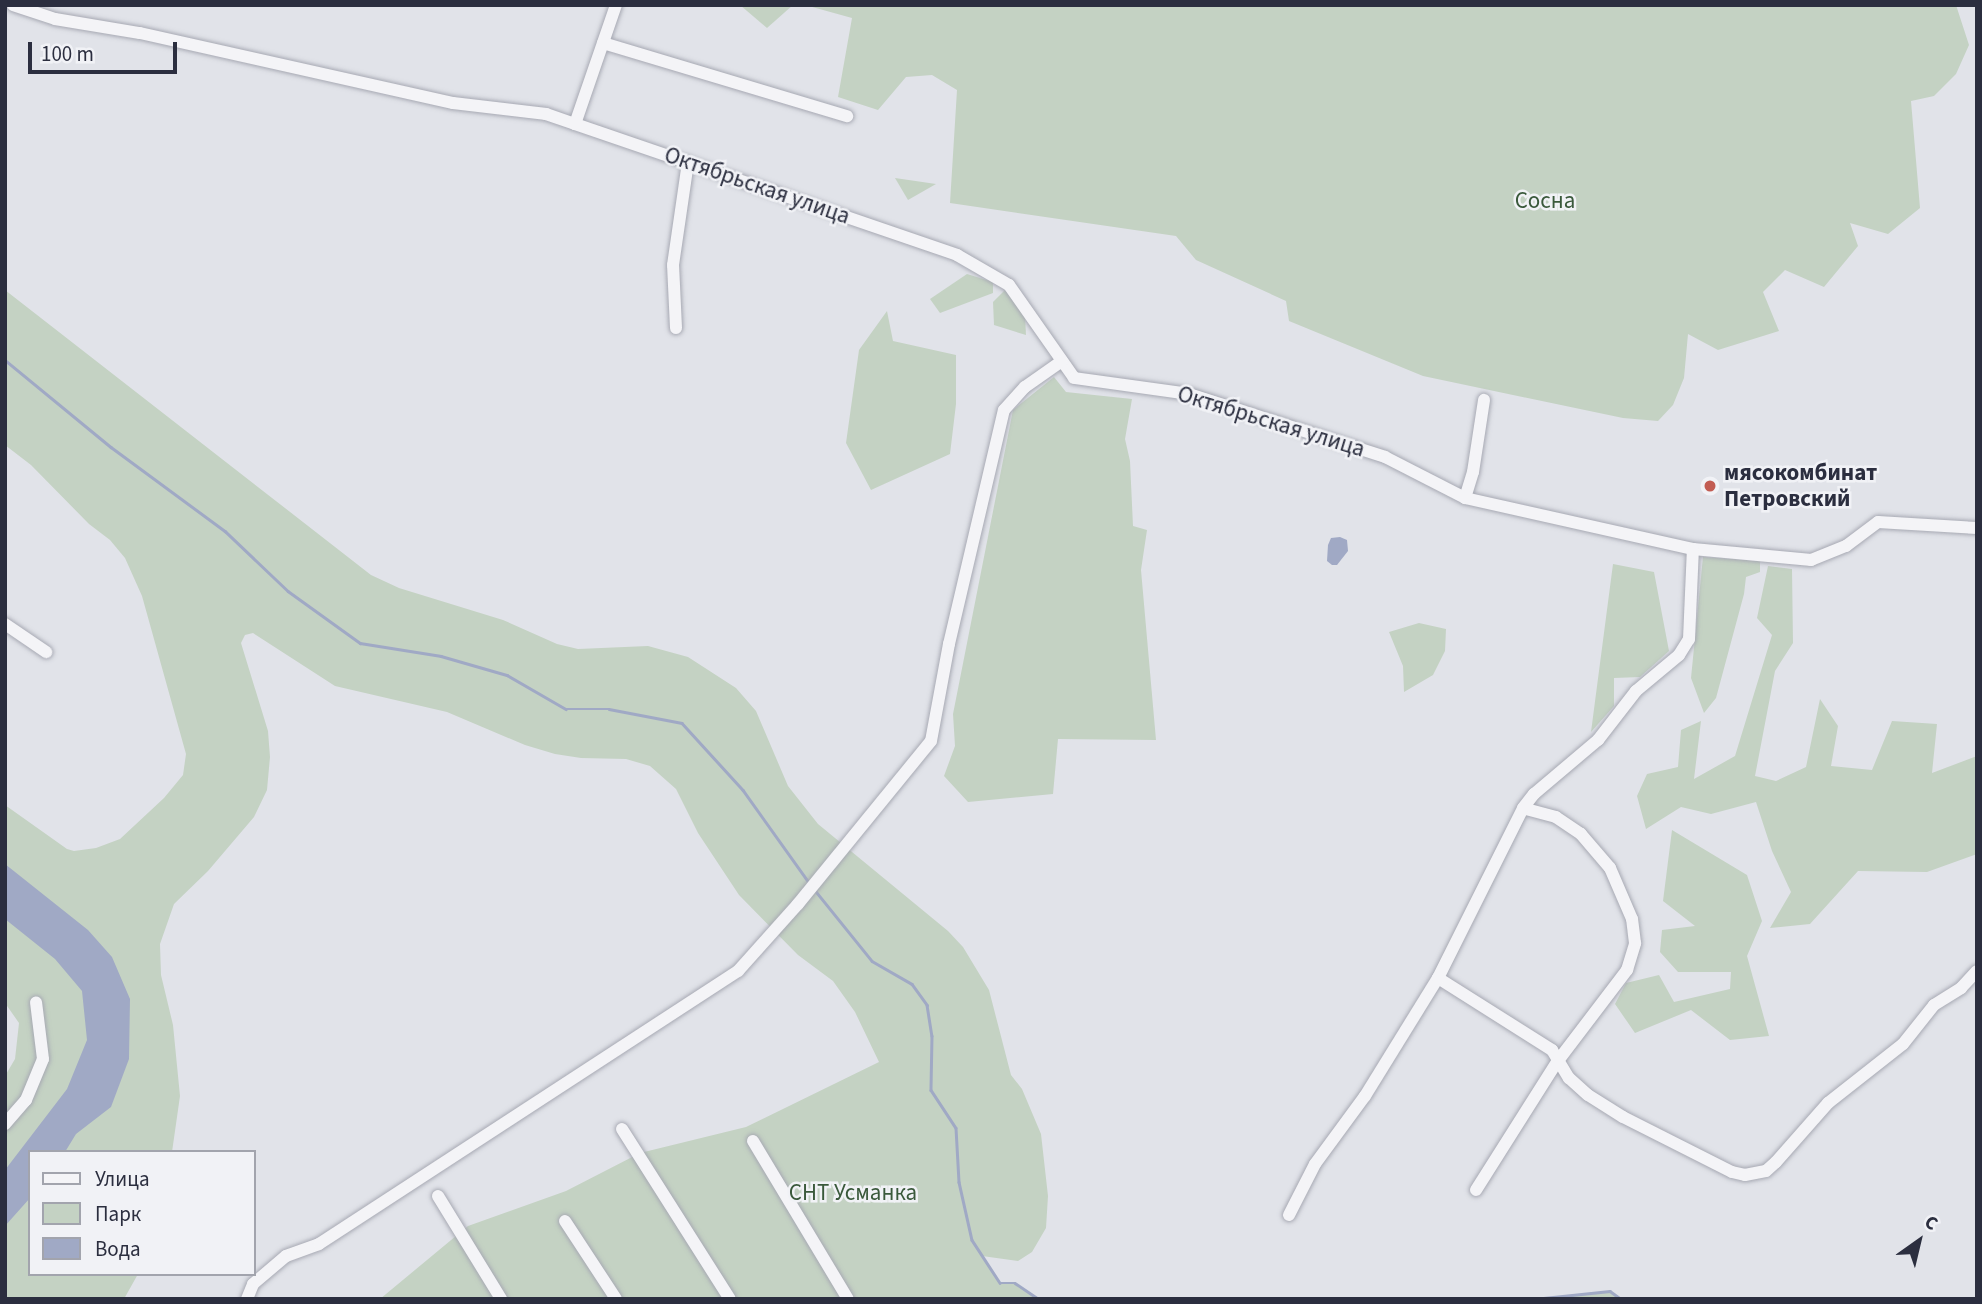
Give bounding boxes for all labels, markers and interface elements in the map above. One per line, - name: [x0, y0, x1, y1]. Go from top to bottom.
- scale bar: [32, 28, 180, 72]
- text: 100 m: [41, 39, 94, 69]
- street label: Октябрьская улица: [661, 141, 853, 231]
- park label: Сосна: [1515, 187, 1575, 215]
- street label: Октябрьская улица: [1174, 380, 1368, 464]
- place label: мясокомбинат Петровский: [1724, 459, 1877, 513]
- marker: мясокомбинат Петровский: [1702, 478, 1718, 494]
- legend: [28, 1150, 256, 1276]
- text: Улица: [95, 1164, 150, 1194]
- park label: СНТ Усманка: [789, 1179, 917, 1207]
- text: Парк: [95, 1199, 141, 1229]
- north arrow: [1884, 1206, 1954, 1276]
- text: С: [1919, 1209, 1943, 1237]
- text: Вода: [95, 1234, 141, 1264]

